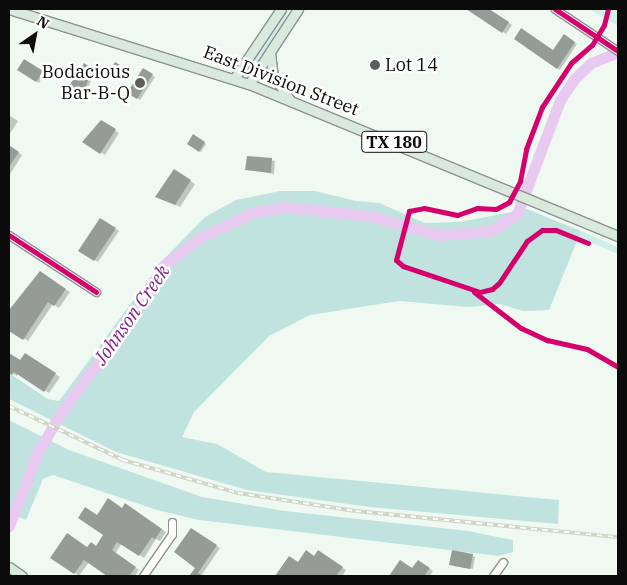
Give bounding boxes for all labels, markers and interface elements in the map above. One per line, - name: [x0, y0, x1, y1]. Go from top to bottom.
- north arrow: [10, 10, 60, 60]
- text: N: [34, 12, 53, 33]
- street label: East Division Street: [200, 41, 362, 121]
- place label: Lot 14: [385, 54, 438, 76]
- marker: Lot 14: [369, 59, 381, 71]
- place label: Bodacious Bar-B-Q: [42, 62, 130, 104]
- marker: Bodacious Bar-B-Q: [134, 77, 146, 89]
- road number: TX 180: [360, 128, 428, 156]
- water label: Johnson Creek: [89, 261, 175, 369]

